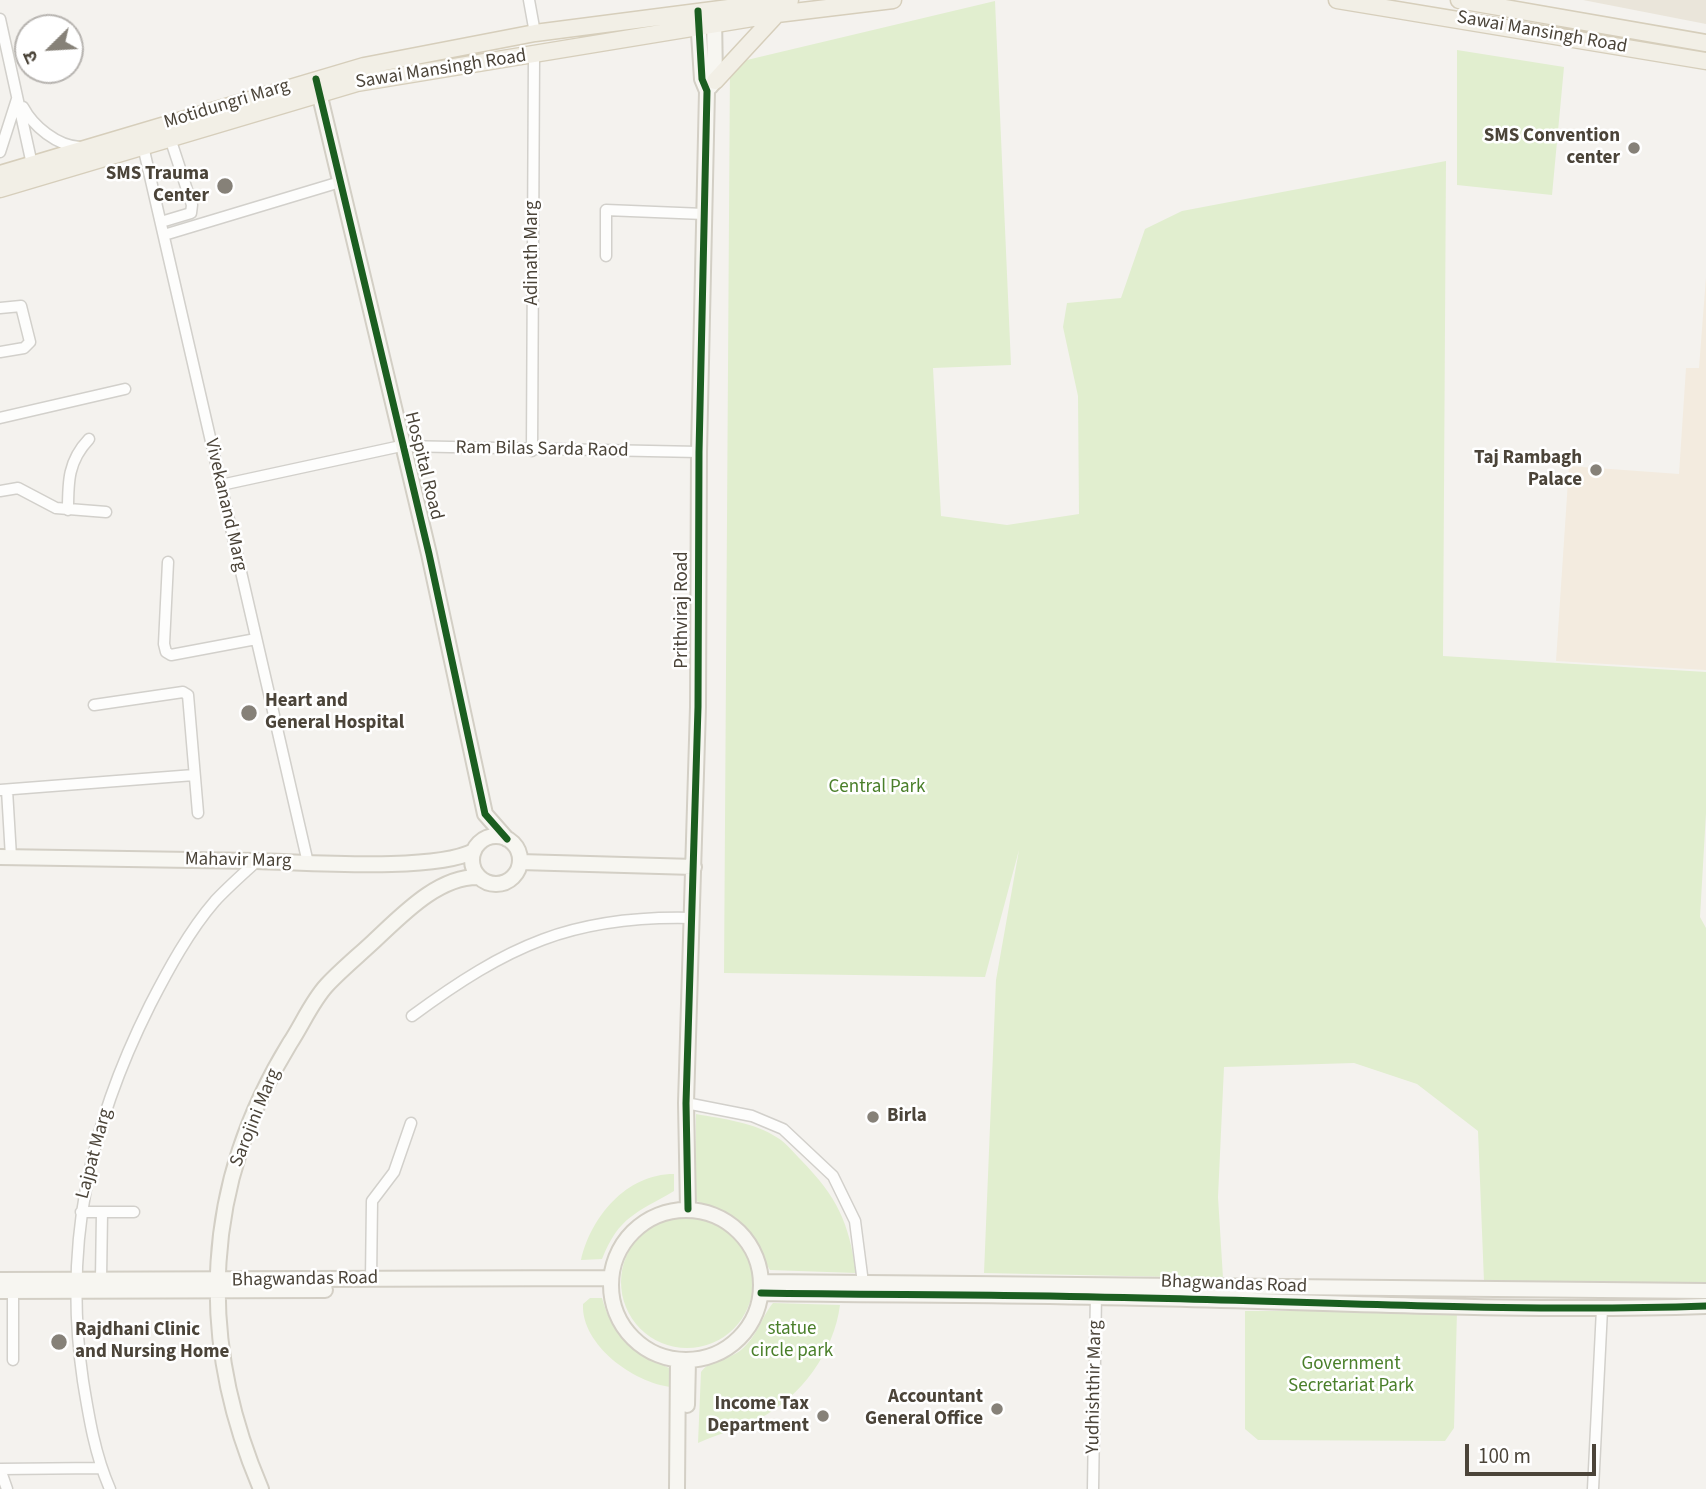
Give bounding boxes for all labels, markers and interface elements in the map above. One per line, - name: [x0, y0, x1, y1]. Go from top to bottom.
- street label: Sawai Mansingh Road: [1455, 7, 1629, 59]
- north arrow: [14, 14, 84, 84]
- street label: Sawai Mansingh Road: [354, 45, 528, 95]
- text: उ: [17, 46, 46, 68]
- street label: Motidungri Marg: [161, 75, 293, 135]
- place label: SMS Convention center: [1484, 126, 1620, 170]
- marker: SMS Convention center: [1626, 140, 1642, 156]
- place label: SMS Trauma Center: [106, 164, 209, 208]
- marker: SMS Trauma Center: [215, 176, 235, 196]
- street label: Adinath Marg: [522, 200, 544, 306]
- street label: Hospital Road: [399, 409, 447, 523]
- street label: Vivekanand Marg: [199, 436, 251, 574]
- street label: Ram Bilas Sarda Raod: [455, 437, 629, 463]
- place label: Taj Rambagh Palace: [1474, 448, 1582, 492]
- marker: Taj Rambagh Palace: [1588, 462, 1604, 478]
- street label: Prithviraj Road: [672, 551, 694, 669]
- place label: Heart and General Hospital: [265, 691, 404, 735]
- marker: Heart and General Hospital: [239, 703, 259, 723]
- park label: Central Park: [829, 777, 925, 799]
- street label: Mahavir Marg: [185, 849, 291, 873]
- street label: Sarojini Marg: [226, 1066, 286, 1170]
- street label: Lajpat Marg: [72, 1106, 118, 1202]
- place label: Birla: [887, 1106, 927, 1128]
- marker: Birla: [865, 1109, 881, 1125]
- street label: Bhagwandas Road: [231, 1267, 379, 1293]
- street label: Bhagwandas Road: [1160, 1271, 1308, 1299]
- park label: statue circle park: [751, 1319, 833, 1363]
- place label: Rajdhani Clinic and Nursing Home: [75, 1320, 229, 1364]
- street label: Yudhishthir Marg: [1082, 1320, 1108, 1454]
- marker: Rajdhani Clinic and Nursing Home: [49, 1332, 69, 1352]
- park label: Government Secretariat Park: [1288, 1354, 1414, 1398]
- place label: Accountant General Office: [865, 1387, 983, 1431]
- place label: Income Tax Department: [707, 1394, 809, 1438]
- marker: Accountant General Office: [989, 1401, 1005, 1417]
- marker: Income Tax Department: [815, 1408, 831, 1424]
- scale bar: [1468, 1430, 1599, 1474]
- text: 100 m: [1478, 1441, 1531, 1471]

